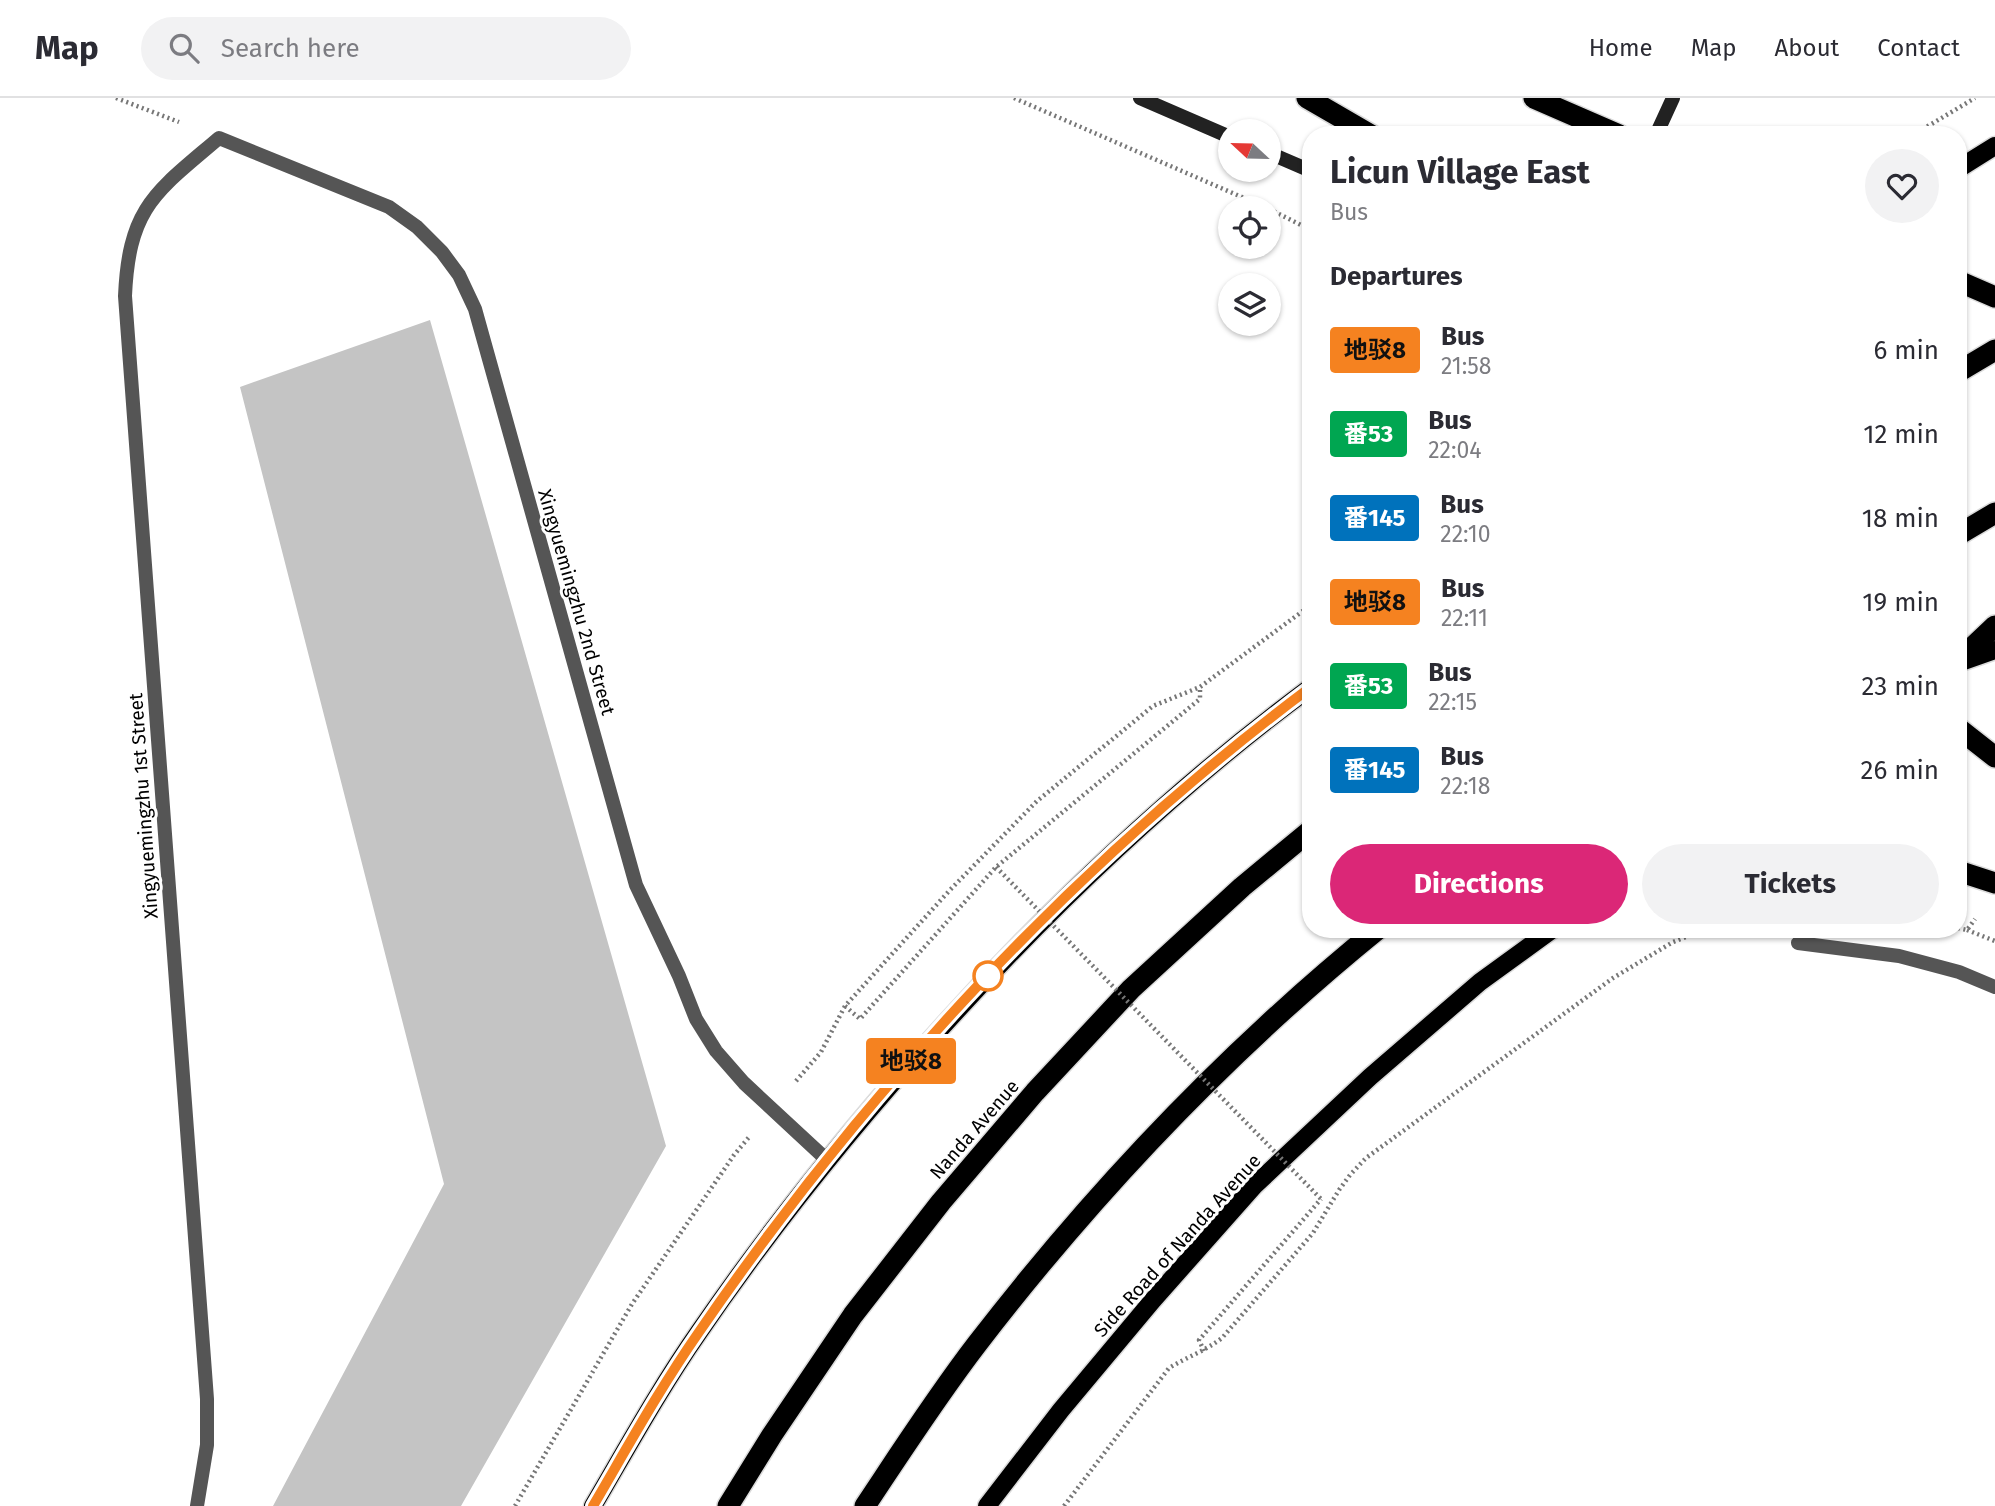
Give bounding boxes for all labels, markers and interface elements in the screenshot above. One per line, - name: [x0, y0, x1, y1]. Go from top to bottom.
- search box: [141, 17, 631, 80]
- text: Map: [35, 28, 99, 68]
- icon: search: [165, 29, 203, 67]
- text: Search here: [221, 33, 360, 64]
- text: Home: [1589, 34, 1653, 62]
- text: Map: [1691, 34, 1737, 62]
- text: About: [1775, 34, 1839, 62]
- text: Contact: [1877, 34, 1960, 62]
- north arrow: [1218, 119, 1281, 182]
- map controls: [1218, 119, 1281, 336]
- button: heart: [1865, 149, 1939, 223]
- text: Licun Village East: [1330, 152, 1590, 192]
- button: locate: [1218, 196, 1281, 259]
- text: Bus: [1330, 198, 1368, 226]
- text: Departures: [1330, 261, 1463, 292]
- button: layers: [1218, 273, 1281, 336]
- text: Bus: [1441, 321, 1484, 352]
- text: 6 min: [1873, 335, 1939, 366]
- text: 地驳8: [1344, 336, 1406, 364]
- text: 21:58: [1441, 352, 1492, 380]
- text: Bus: [1428, 405, 1472, 436]
- text: 12 min: [1863, 419, 1939, 450]
- text: 番53: [1344, 420, 1393, 448]
- text: 22:04: [1428, 436, 1482, 464]
- street label: Xingyuemingzhu 2nd Street: [533, 487, 620, 718]
- text: Bus: [1440, 489, 1484, 520]
- text: 18 min: [1862, 503, 1939, 534]
- text: 番145: [1344, 504, 1405, 532]
- text: 22:10: [1440, 520, 1491, 548]
- text: Bus: [1441, 573, 1484, 604]
- text: 19 min: [1862, 587, 1939, 618]
- text: 地驳8: [1344, 588, 1406, 616]
- text: 22:11: [1441, 604, 1488, 632]
- text: Bus: [1428, 657, 1472, 688]
- text: 23 min: [1862, 671, 1939, 702]
- text: 番53: [1344, 672, 1393, 700]
- text: 22:15: [1428, 688, 1477, 716]
- street label: Xingyuemingzhu 1st Street: [124, 692, 163, 920]
- text: Bus: [1440, 741, 1484, 772]
- text: 26 min: [1861, 755, 1939, 786]
- text: 番145: [1344, 756, 1405, 784]
- text: 22:18: [1440, 772, 1490, 800]
- button: Directions: [1330, 844, 1628, 924]
- button: Tickets: [1642, 844, 1939, 924]
- unlabelled marker: [973, 961, 1003, 991]
- line badge: 地驳8: [871, 1038, 951, 1084]
- text: 地驳8: [880, 1047, 942, 1075]
- street label: Nanda Avenue: [925, 1075, 1024, 1184]
- street label: Side Road of Nanda Avenue: [1089, 1149, 1266, 1341]

